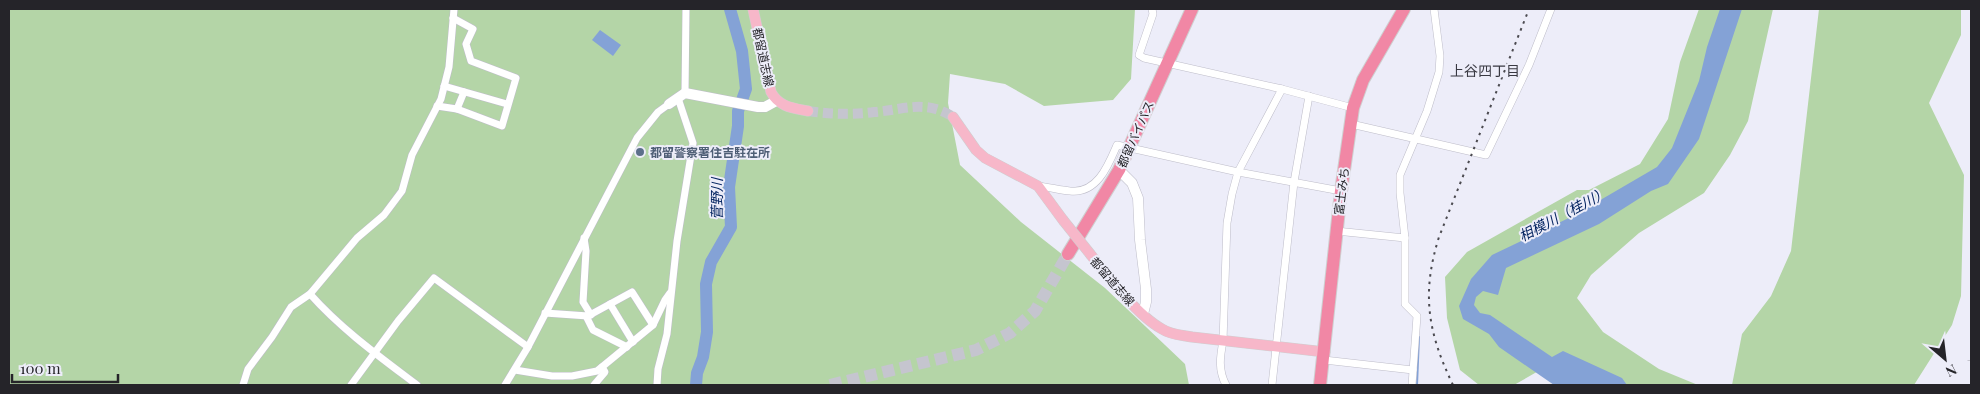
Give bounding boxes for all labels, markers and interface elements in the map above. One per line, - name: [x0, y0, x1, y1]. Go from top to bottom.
- street label: 都留道志線: [750, 26, 778, 88]
- district label: 上谷四丁目: [1450, 61, 1520, 80]
- street label: 都留バイパス: [1113, 98, 1157, 170]
- place label: 都留警察署住吉駐在所: [650, 144, 770, 160]
- marker: 都留警察署住吉駐在所: [634, 146, 646, 158]
- street label: 富士みち: [1330, 166, 1352, 216]
- water label: 菅野川: [707, 176, 726, 220]
- water label: 相模川（桂川）: [1515, 183, 1611, 245]
- street label: 都留道志線: [1087, 253, 1139, 309]
- north arrow: [1920, 334, 1970, 384]
- scale bar: [12, 352, 119, 384]
- text: 100 m: [20, 358, 61, 378]
- text: N: [1942, 360, 1960, 382]

